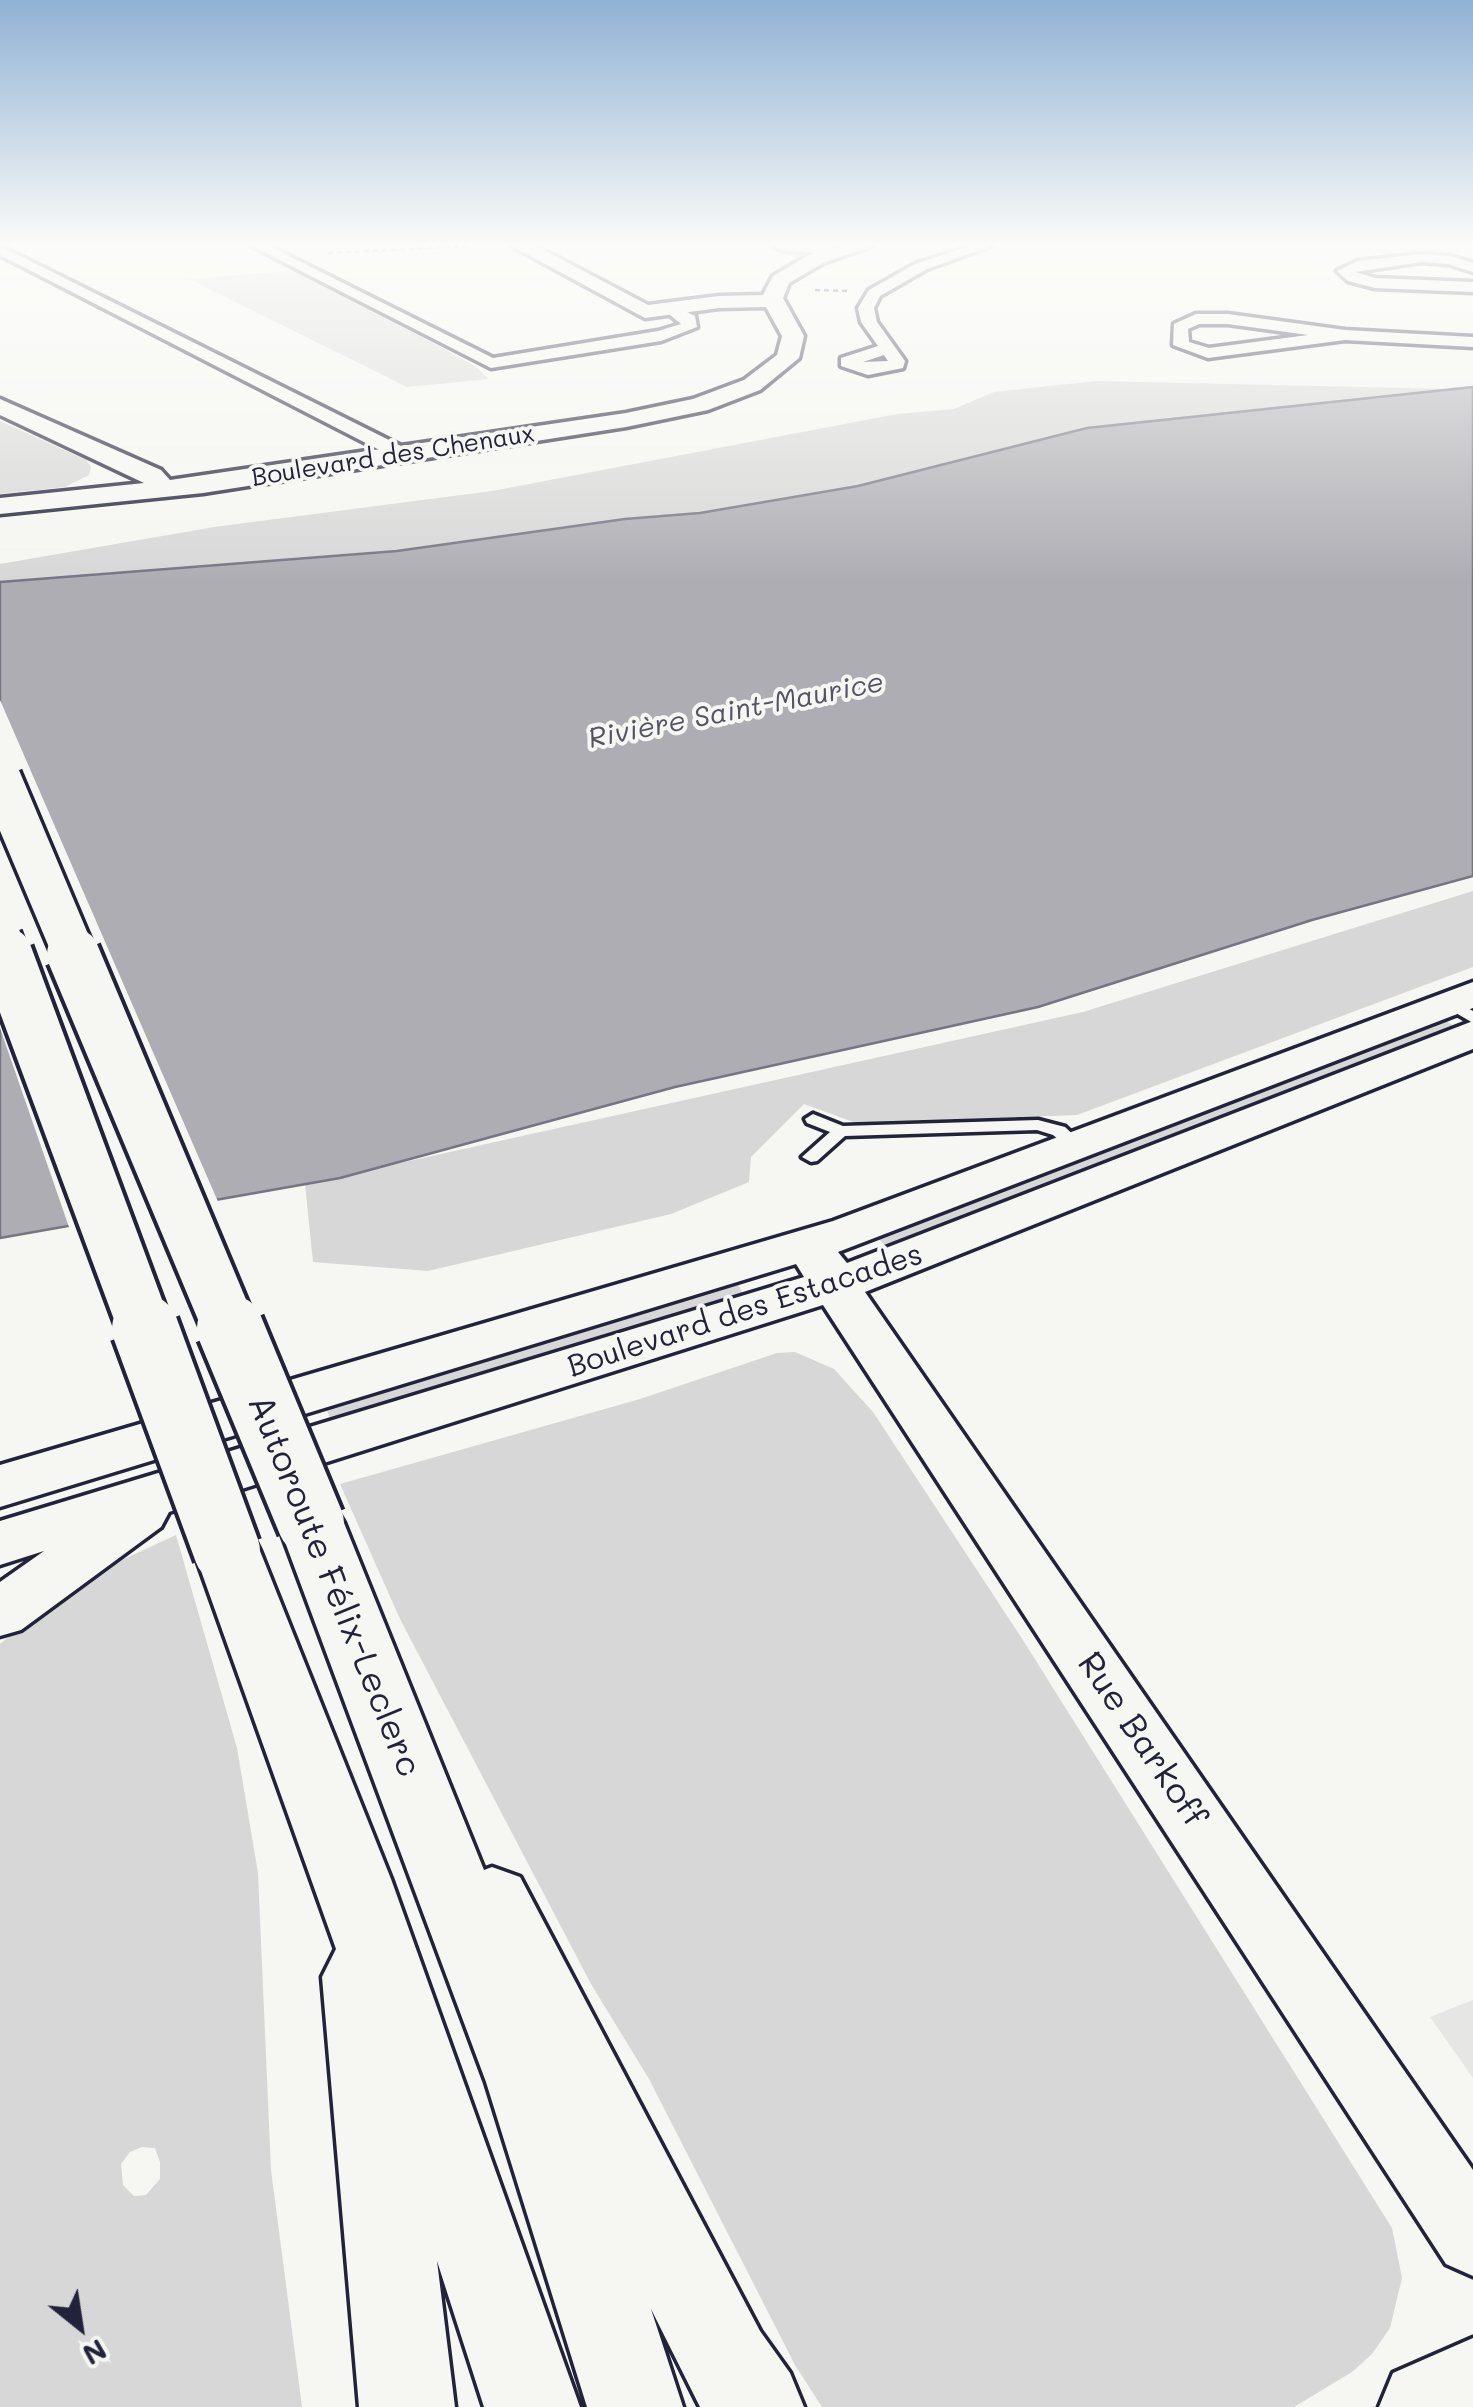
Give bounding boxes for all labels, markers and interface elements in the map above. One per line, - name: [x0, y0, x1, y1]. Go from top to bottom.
- street label: Boulevard des Chenaux: [250, 419, 536, 493]
- water label: Rivière Saint-Maurice: [585, 666, 887, 756]
- street label: Boulevard des Estacades: [563, 1237, 927, 1385]
- street label: Autoroute Félix-Leclerc: [238, 1389, 430, 1783]
- street label: Rue Barkoff: [1068, 1644, 1216, 1836]
- north arrow: [30, 2277, 130, 2377]
- text: N: [77, 2332, 113, 2374]

